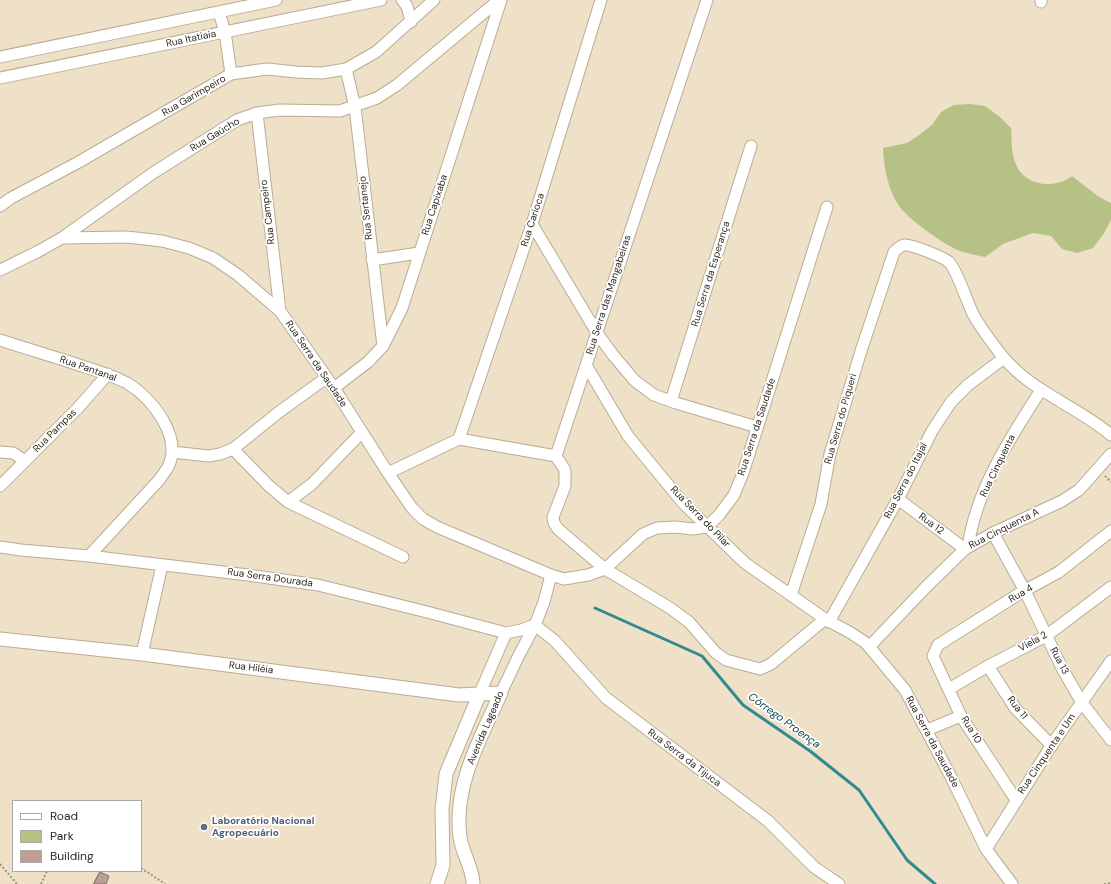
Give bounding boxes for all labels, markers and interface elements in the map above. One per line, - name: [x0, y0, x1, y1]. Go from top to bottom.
- street label: Rua Itatiaia: [165, 28, 217, 50]
- street label: Rua Garimpeiro: [160, 73, 228, 119]
- street label: Rua Gaúcho: [188, 115, 242, 155]
- street label: Rua Capixaba: [420, 173, 450, 237]
- street label: Rua Sertanejo: [357, 176, 375, 240]
- street label: Rua Campeiro: [258, 179, 278, 245]
- street label: Rua Carioca: [519, 192, 547, 248]
- street label: Rua Serra da Esperança: [689, 220, 733, 328]
- street label: Rua Serra das Mangabeiras: [584, 234, 634, 356]
- street label: Rua Serra da Saudade: [283, 318, 349, 410]
- street label: Rua Pantanal: [58, 354, 118, 384]
- street label: Rua Serra do Piqueri: [822, 372, 860, 466]
- street label: Rua Serra da Saudade: [736, 377, 778, 477]
- street label: Rua Pampas: [31, 407, 79, 455]
- street label: Rua Cinquenta: [978, 433, 1018, 499]
- street label: Rua Serra do Itajaí: [882, 441, 930, 521]
- street label: Rua Serra do Pilar: [667, 484, 733, 550]
- street label: Rua Cinquenta A: [967, 506, 1041, 552]
- street label: Rua 12: [916, 511, 946, 537]
- street label: Rua Serra Dourada: [227, 566, 313, 590]
- street label: Rua 4: [1007, 582, 1035, 606]
- street label: Viela 2: [1017, 629, 1049, 655]
- street label: Rua 13: [1047, 645, 1071, 677]
- street label: Rua Hiléia: [228, 659, 274, 677]
- street label: Avenida Lageado: [465, 689, 507, 767]
- water label: Córrego Proença: [745, 690, 823, 752]
- street label: Rua Serra da Saudade: [903, 694, 961, 790]
- street label: Rua 11: [1004, 694, 1030, 722]
- street label: Rua Cinquenta e Um: [1016, 712, 1078, 796]
- street label: Rua 10: [958, 714, 984, 746]
- street label: Rua Serra da Tijuca: [645, 727, 723, 789]
- legend: [12, 800, 142, 872]
- text: Road: [50, 808, 78, 824]
- place label: Laboratório Nacional Agropecuário: [212, 815, 314, 838]
- marker: Laboratório Nacional Agropecuário: [199, 822, 209, 832]
- text: Park: [50, 828, 74, 844]
- text: Building: [50, 848, 94, 864]

